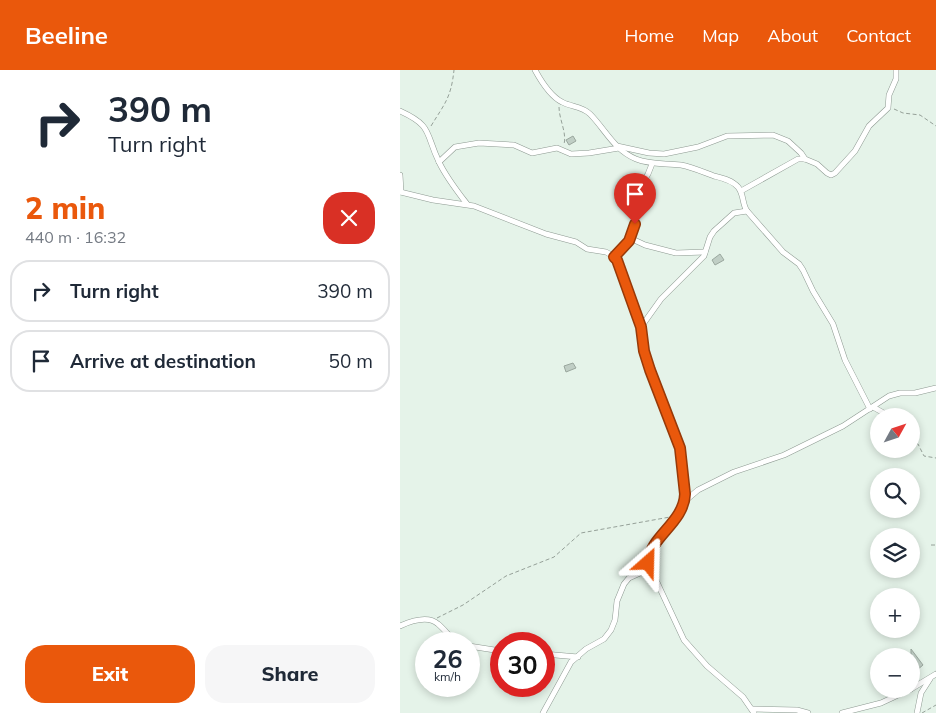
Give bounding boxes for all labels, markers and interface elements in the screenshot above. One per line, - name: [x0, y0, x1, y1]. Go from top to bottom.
- text: Beeline: [25, 20, 108, 50]
- text: Home: [624, 24, 674, 47]
- text: Map: [702, 24, 739, 47]
- text: About: [767, 24, 818, 47]
- text: Contact: [846, 24, 911, 47]
- text: 390 m: [108, 87, 212, 131]
- icon: right: [25, 90, 90, 155]
- text: Turn right: [108, 130, 206, 158]
- pin: [614, 173, 656, 224]
- icon: arrive: [621, 180, 649, 208]
- text: 2 min: [25, 189, 105, 227]
- button: close: [323, 192, 375, 244]
- text: 440 m · 16:32: [25, 227, 126, 247]
- icon: right: [27, 277, 55, 305]
- text: Turn right: [70, 279, 159, 303]
- text: 390 m: [317, 279, 373, 303]
- icon: arrive: [27, 347, 55, 375]
- text: Arrive at destination: [70, 349, 256, 373]
- text: 50 m: [329, 349, 373, 373]
- north arrow: [870, 408, 920, 458]
- map controls: [870, 408, 920, 698]
- button: search: [870, 468, 920, 518]
- button: layers: [870, 528, 920, 578]
- position arrow: [621, 536, 673, 588]
- button: +: [870, 588, 920, 638]
- speed limit sign: 30: [490, 632, 555, 697]
- text: 26: [432, 643, 463, 674]
- button: Exit: [25, 645, 195, 703]
- button: Share: [205, 645, 375, 703]
- button: −: [870, 648, 920, 698]
- text: km/h: [434, 669, 461, 684]

